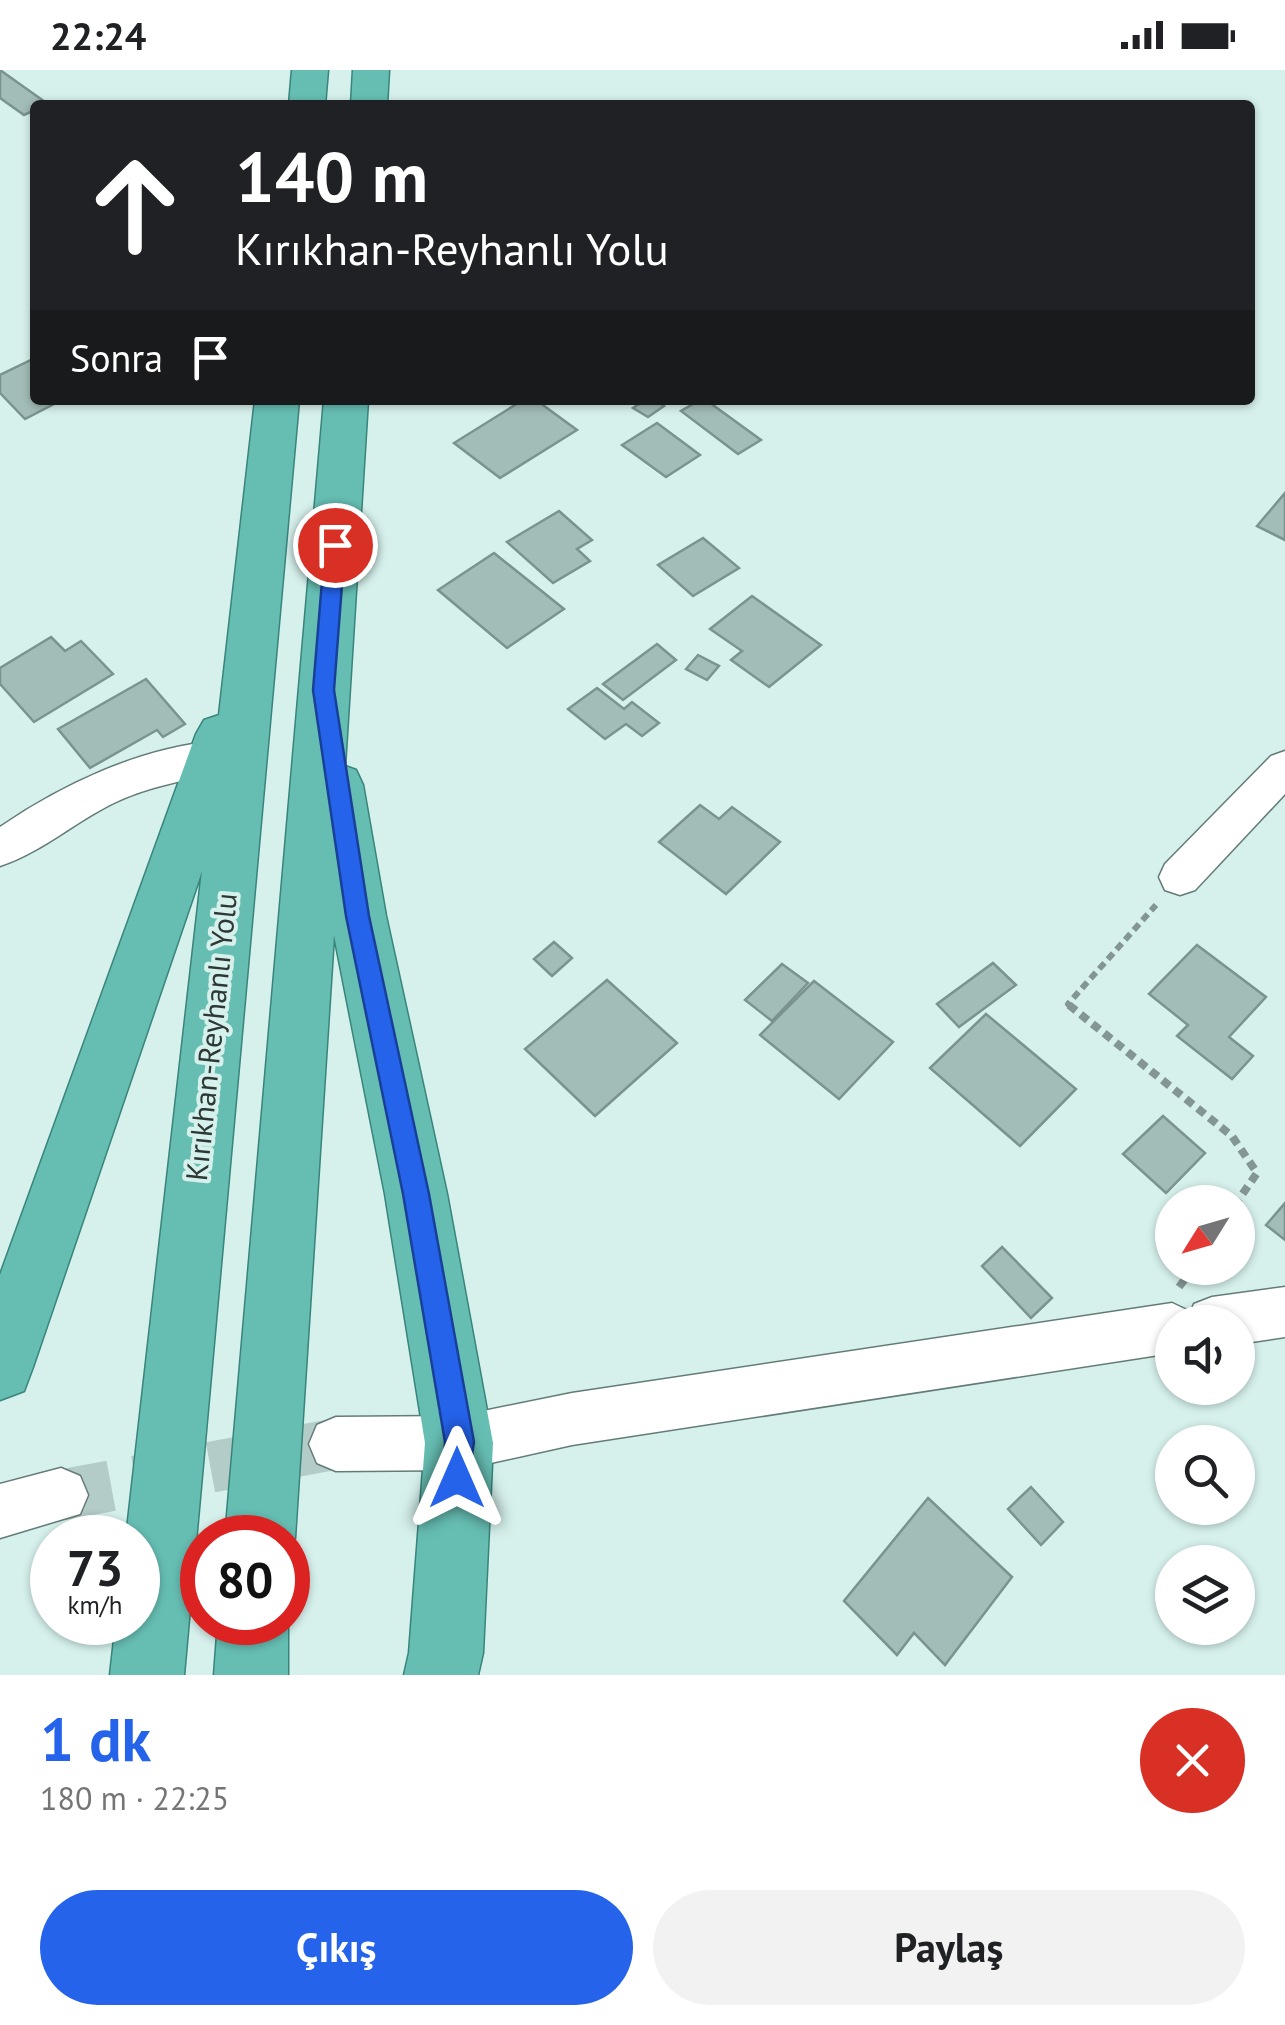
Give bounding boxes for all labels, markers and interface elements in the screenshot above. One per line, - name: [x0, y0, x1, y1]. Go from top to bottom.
- text: 22:24: [50, 11, 146, 60]
- text: 140 m: [235, 131, 428, 221]
- icon: ahead: [70, 140, 200, 270]
- text: Kırıkhan-Reyhanlı Yolu: [235, 219, 669, 277]
- icon: arrive: [183, 330, 238, 385]
- text: Sonra: [70, 333, 163, 382]
- pin: [293, 503, 378, 588]
- icon: arrive: [308, 518, 363, 573]
- street label: Kırıkhan-Reyhanlı Yolu: [176, 891, 245, 1183]
- north arrow: [1155, 1185, 1255, 1285]
- map controls: [1155, 1185, 1255, 1645]
- button: sound: [1155, 1305, 1255, 1405]
- button: search: [1155, 1425, 1255, 1525]
- position arrow: [405, 1426, 509, 1530]
- speed limit sign: 80: [180, 1515, 310, 1645]
- text: 73: [67, 1535, 123, 1600]
- button: layers: [1155, 1545, 1255, 1645]
- text: km/h: [68, 1589, 122, 1621]
- text: 1 dk: [40, 1700, 151, 1778]
- button: close: [1140, 1708, 1245, 1813]
- text: 180 m · 22:25: [40, 1777, 229, 1819]
- button: Çıkış: [40, 1890, 633, 2005]
- button: Paylaş: [653, 1890, 1245, 2005]

